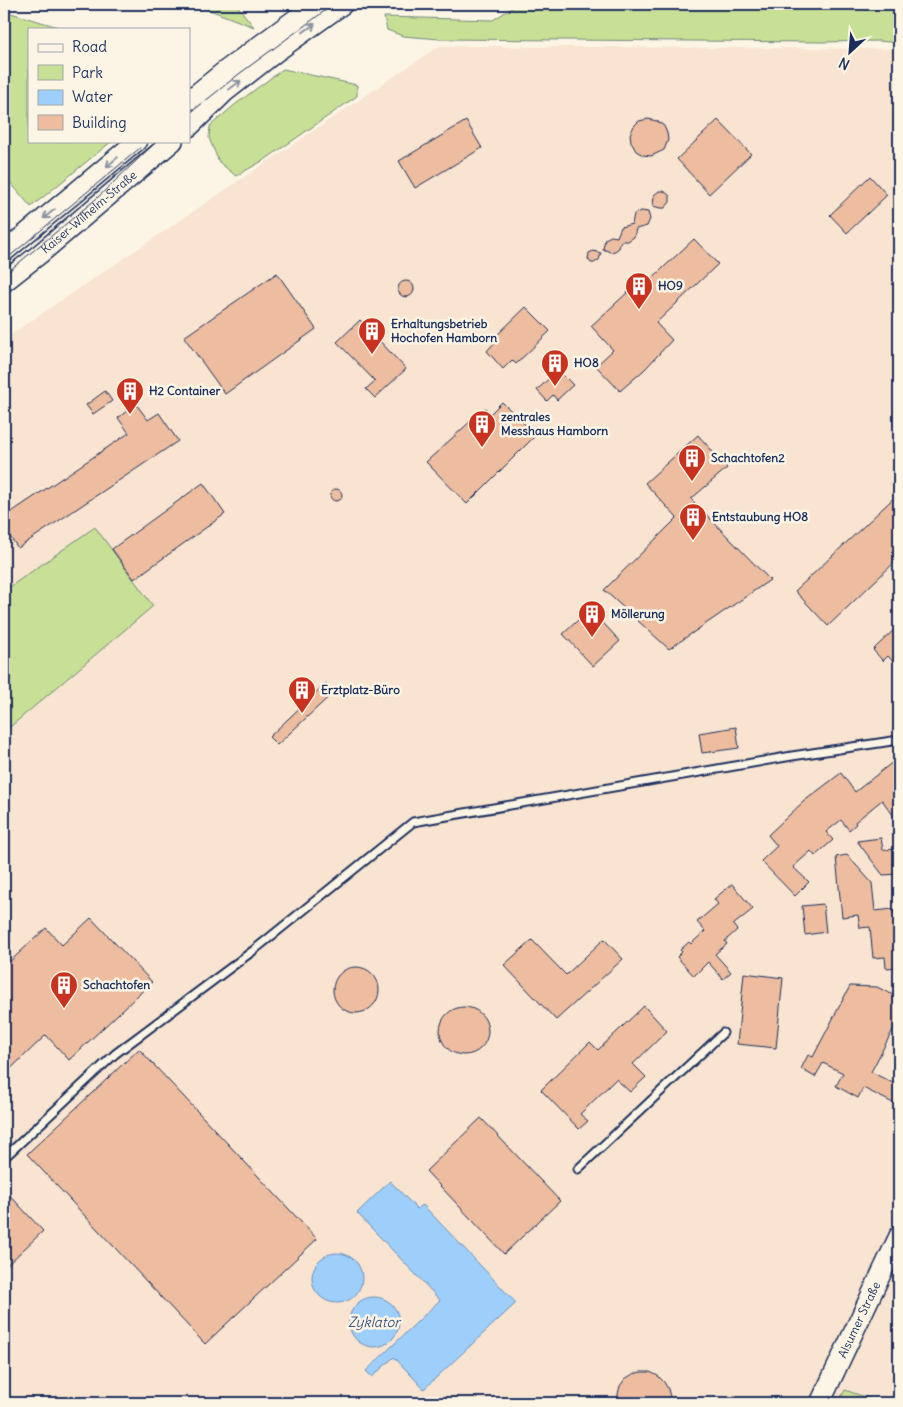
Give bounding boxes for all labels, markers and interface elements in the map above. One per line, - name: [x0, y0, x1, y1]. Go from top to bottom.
- one-way arrow: [302, 23, 316, 33]
- legend: [28, 28, 190, 142]
- north arrow: [826, 28, 876, 78]
- text: Road: [72, 37, 107, 56]
- text: N: [836, 53, 853, 74]
- text: Park: [72, 63, 103, 82]
- one-way arrow: [228, 79, 241, 90]
- text: Water: [72, 87, 113, 106]
- text: Building: [72, 113, 127, 132]
- one-way arrow: [106, 157, 119, 168]
- street label: Kaiser-Wilhelm-Straße: [38, 167, 140, 257]
- one-way arrow: [43, 208, 56, 219]
- building icon: HO9: [624, 271, 654, 310]
- place label: HO9: [658, 278, 683, 293]
- building icon: Erhaltungsbetrieb Hochofen Hamborn: [357, 316, 387, 355]
- place label: Erhaltungsbetrieb Hochofen Hamborn: [391, 316, 497, 345]
- building icon: HO8: [540, 348, 570, 387]
- place label: HO8: [574, 355, 599, 370]
- building icon: H2 Container: [115, 376, 145, 415]
- place label: H2 Container: [149, 383, 220, 398]
- building icon: zentrales Messhaus Hamborn: [467, 409, 497, 448]
- place label: zentrales Messhaus Hamborn: [501, 409, 608, 438]
- building icon: Schachtofen2: [677, 443, 707, 482]
- place label: Schachtofen2: [711, 450, 785, 465]
- building icon: Entstaubung HO8: [678, 502, 708, 541]
- place label: Entstaubung HO8: [712, 509, 808, 525]
- building icon: Möllerung: [577, 599, 607, 638]
- place label: Möllerung: [611, 606, 665, 622]
- building icon: Erztplatz-Büro: [287, 675, 317, 714]
- place label: Erztplatz-Büro: [321, 682, 400, 698]
- building icon: Schachtofen: [49, 970, 79, 1009]
- place label: Schachtofen: [83, 977, 150, 992]
- street label: Alsumer Straße: [834, 1279, 883, 1360]
- water label: Zyklator: [348, 1313, 402, 1331]

